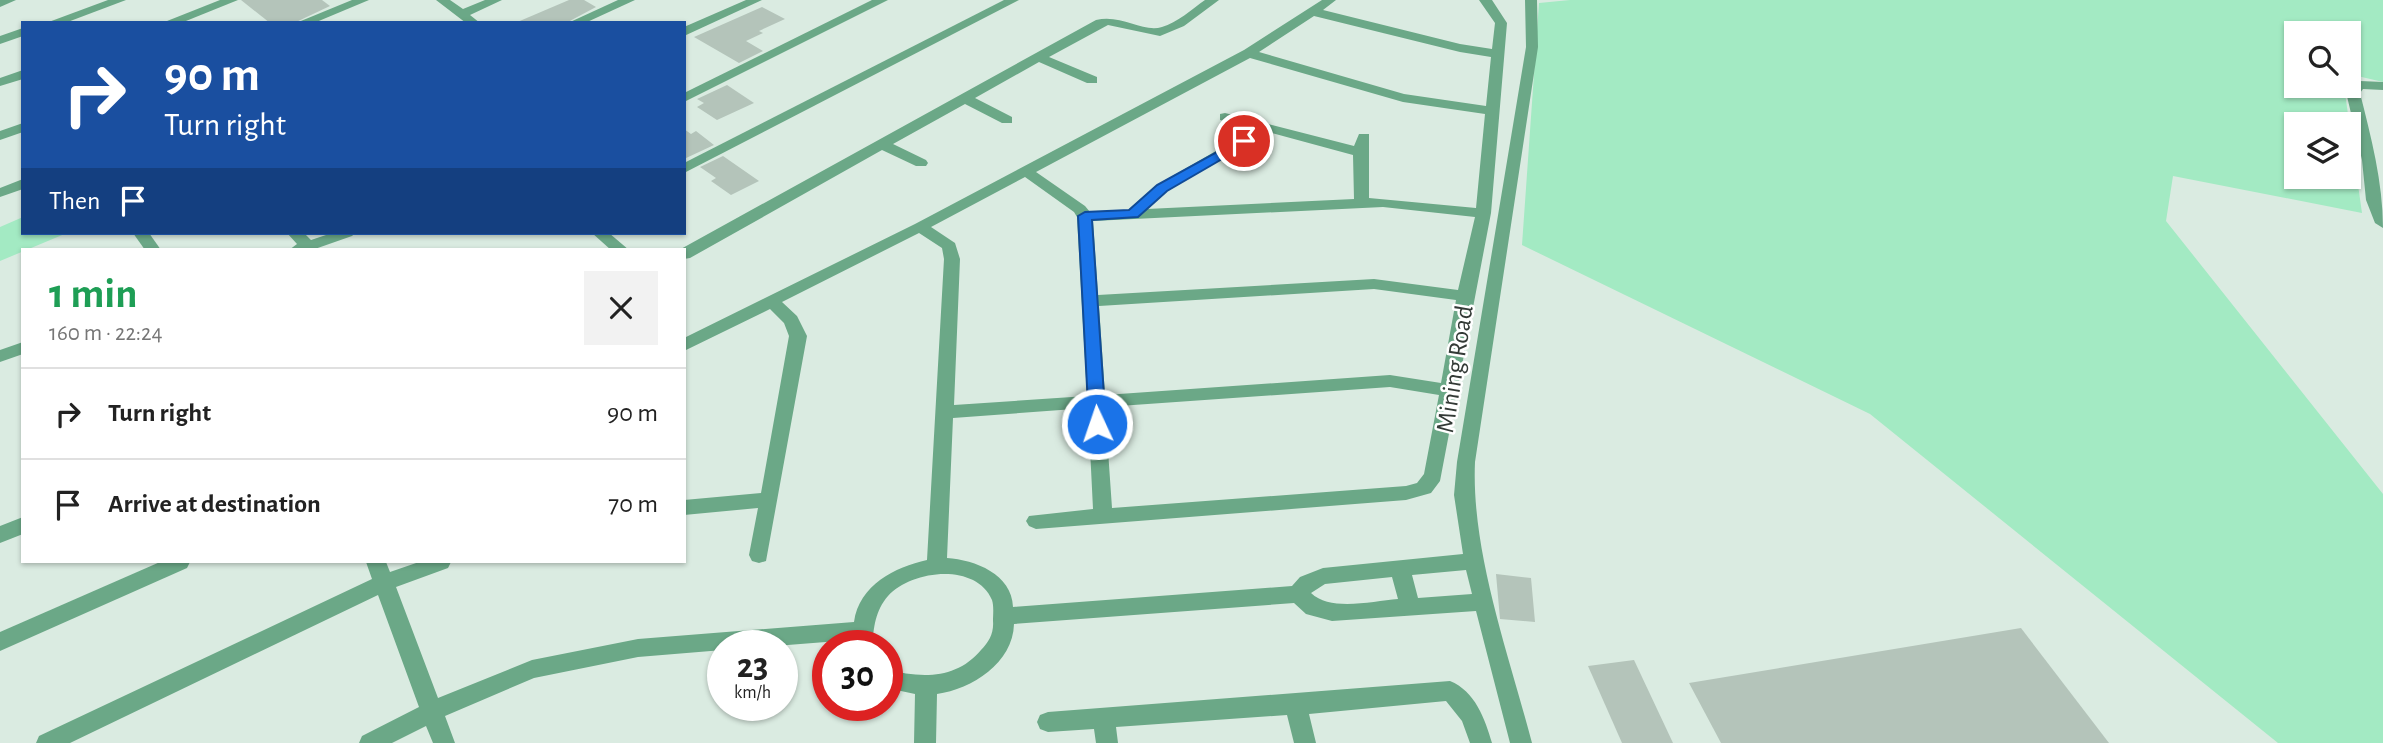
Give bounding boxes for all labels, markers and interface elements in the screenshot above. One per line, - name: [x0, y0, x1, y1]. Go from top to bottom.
- map controls: [2284, 21, 2361, 189]
- button: search: [2284, 21, 2361, 98]
- icon: right: [49, 49, 140, 140]
- text: 90 m: [164, 51, 260, 100]
- text: Turn right: [164, 109, 286, 141]
- pin: [1214, 111, 1274, 171]
- button: layers: [2284, 112, 2361, 189]
- icon: arrive: [1225, 122, 1263, 160]
- icon: arrive: [114, 182, 152, 220]
- text: Then: [49, 188, 100, 214]
- button: close: [584, 271, 658, 345]
- text: 1 min: [49, 273, 138, 315]
- street label: Mining Road: [1432, 303, 1478, 435]
- text: 160 m · 22:24: [49, 322, 163, 345]
- position arrow: [1060, 387, 1134, 461]
- icon: right: [49, 395, 87, 433]
- text: Turn right: [108, 400, 211, 426]
- text: 90 m: [607, 400, 658, 426]
- icon: arrive: [49, 486, 87, 524]
- text: Arrive at destination: [108, 491, 321, 517]
- text: 70 m: [608, 491, 658, 517]
- speed limit sign: 30: [812, 630, 903, 721]
- text: 23: [737, 649, 768, 684]
- text: km/h: [734, 684, 771, 702]

